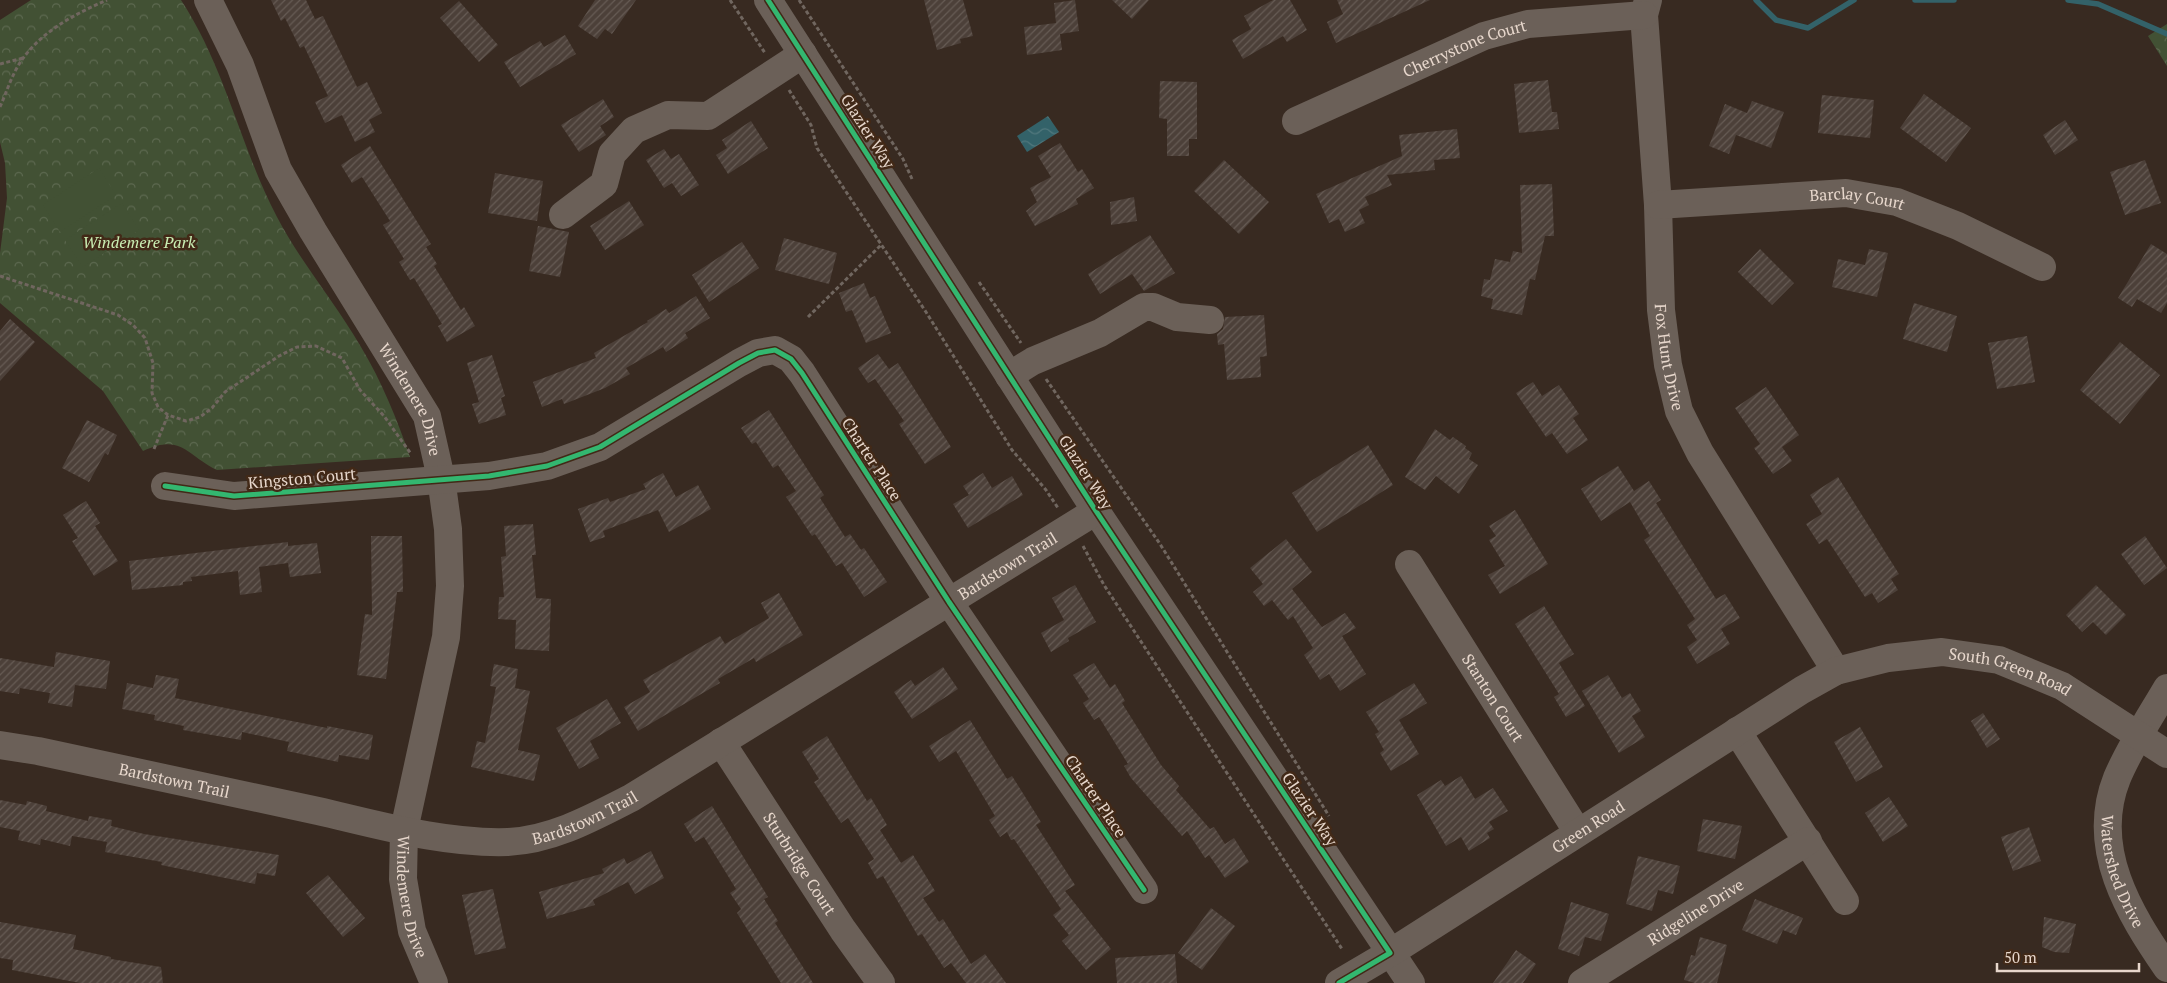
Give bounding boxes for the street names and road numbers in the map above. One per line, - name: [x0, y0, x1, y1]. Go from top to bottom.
- street label: Cherrystone Court: [1399, 14, 1529, 82]
- street label: Glazier Way: [836, 89, 901, 173]
- street label: Barclay Court: [1809, 182, 1909, 215]
- street label: Fox Hunt Drive: [1650, 304, 1690, 413]
- street label: Windemere Drive: [374, 339, 447, 458]
- street label: Charter Place: [837, 413, 907, 505]
- street label: Glazier Way: [1054, 430, 1119, 514]
- street label: Kingston Court: [247, 462, 357, 494]
- street label: Bardstown Trail: [954, 527, 1061, 605]
- street label: South Green Road: [1947, 642, 2076, 701]
- street label: Stanton Court: [1457, 649, 1529, 746]
- street label: Charter Place: [1060, 750, 1132, 842]
- street label: Bardstown Trail: [117, 758, 232, 803]
- street label: Glazier Way: [1277, 768, 1343, 851]
- street label: Bardstown Trail: [530, 785, 642, 850]
- street label: Green Road: [1547, 795, 1629, 858]
- street label: Sturbridge Court: [758, 808, 842, 920]
- street label: Watershed Drive: [2096, 815, 2149, 932]
- street label: Windemere Drive: [392, 835, 433, 961]
- street label: Ridgeline Drive: [1643, 873, 1748, 950]

